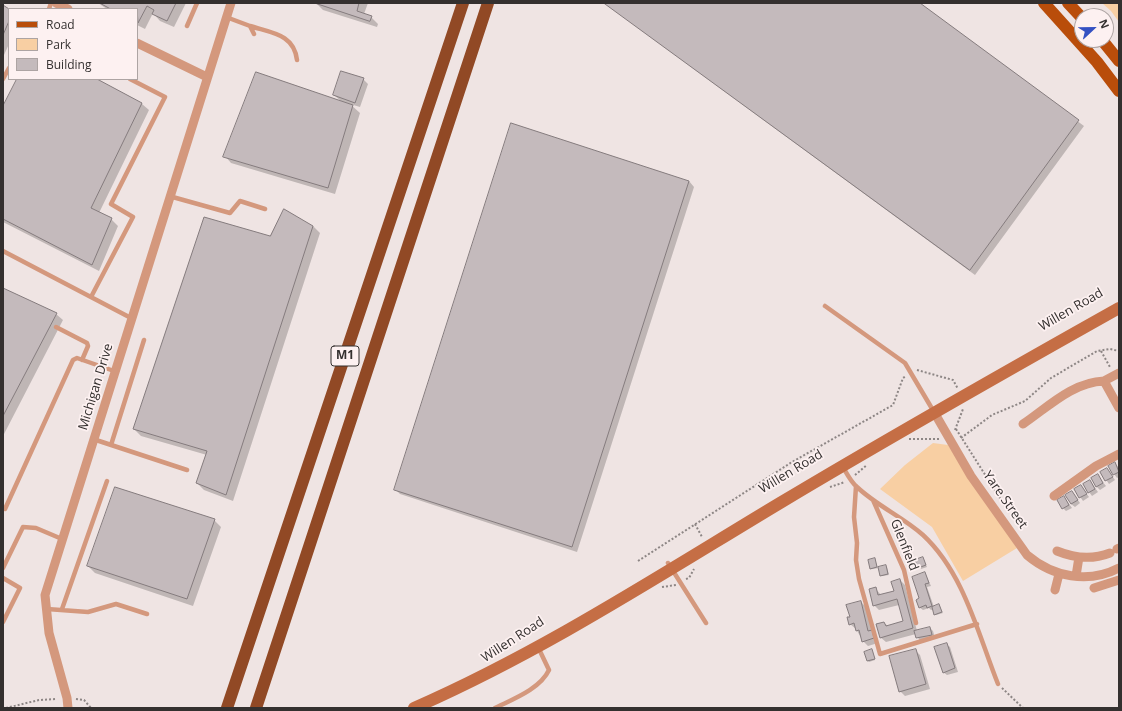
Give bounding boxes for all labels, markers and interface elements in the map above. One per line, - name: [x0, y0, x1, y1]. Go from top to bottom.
- legend: [8, 8, 138, 80]
- north arrow: [1074, 8, 1114, 48]
- text: Road: [46, 16, 75, 33]
- text: N: [1096, 17, 1113, 31]
- text: Park: [46, 36, 71, 53]
- text: Building: [46, 56, 91, 73]
- street label: Willen Road: [1036, 285, 1106, 335]
- street label: Michigan Drive: [75, 342, 117, 432]
- road number: M1: [331, 346, 359, 366]
- street label: Willen Road: [756, 447, 826, 497]
- street label: Yare Street: [979, 468, 1031, 532]
- street label: Glenfield: [887, 517, 921, 573]
- street label: Willen Road: [479, 614, 547, 666]

